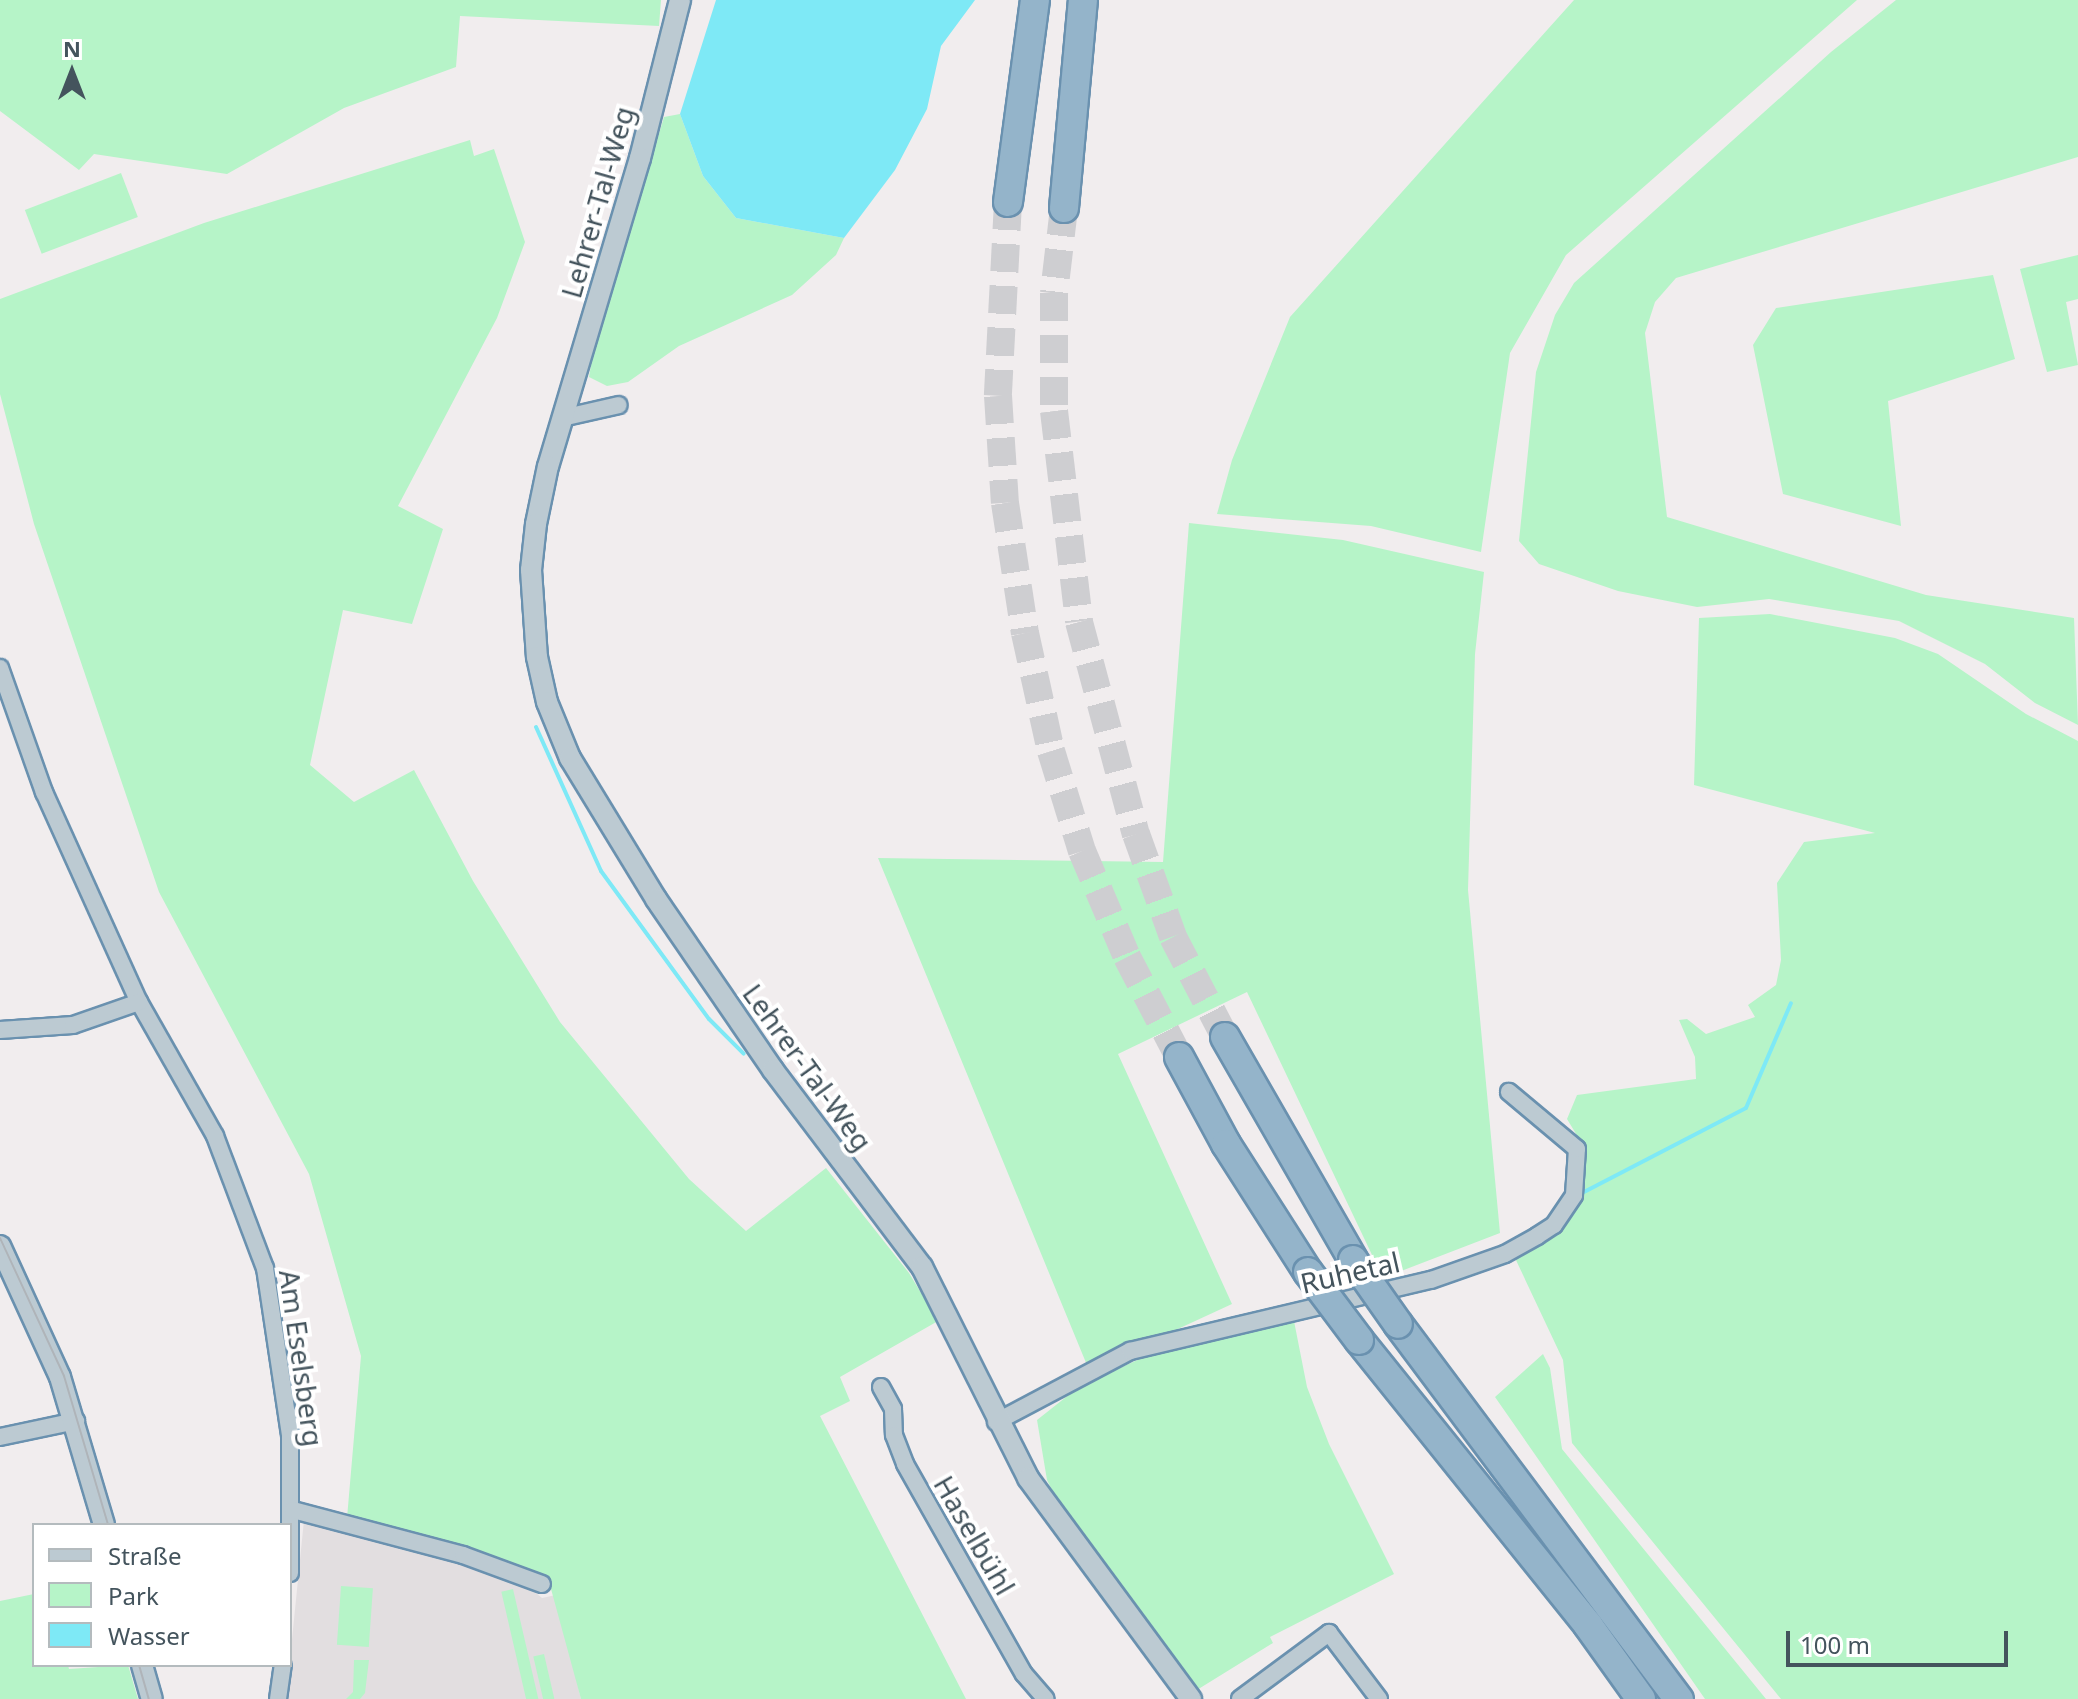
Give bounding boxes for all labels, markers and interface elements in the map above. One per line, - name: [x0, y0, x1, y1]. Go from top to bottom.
- north arrow: [32, 32, 112, 112]
- text: N: [63, 33, 81, 63]
- street label: Lehrer-Tal-Weg: [554, 102, 640, 302]
- street label: Lehrer-Tal-Weg: [736, 977, 880, 1157]
- street label: Ruhetal: [1297, 1244, 1403, 1300]
- street label: Am Eselsberg: [273, 1267, 331, 1449]
- street label: Haselbühl: [927, 1469, 1023, 1601]
- legend: [32, 1523, 292, 1667]
- text: Straße: [108, 1539, 181, 1572]
- text: Park: [108, 1579, 159, 1612]
- scale bar: [1790, 1615, 2012, 1665]
- text: Wasser: [108, 1619, 190, 1652]
- text: 100 m: [1800, 1628, 1870, 1661]

